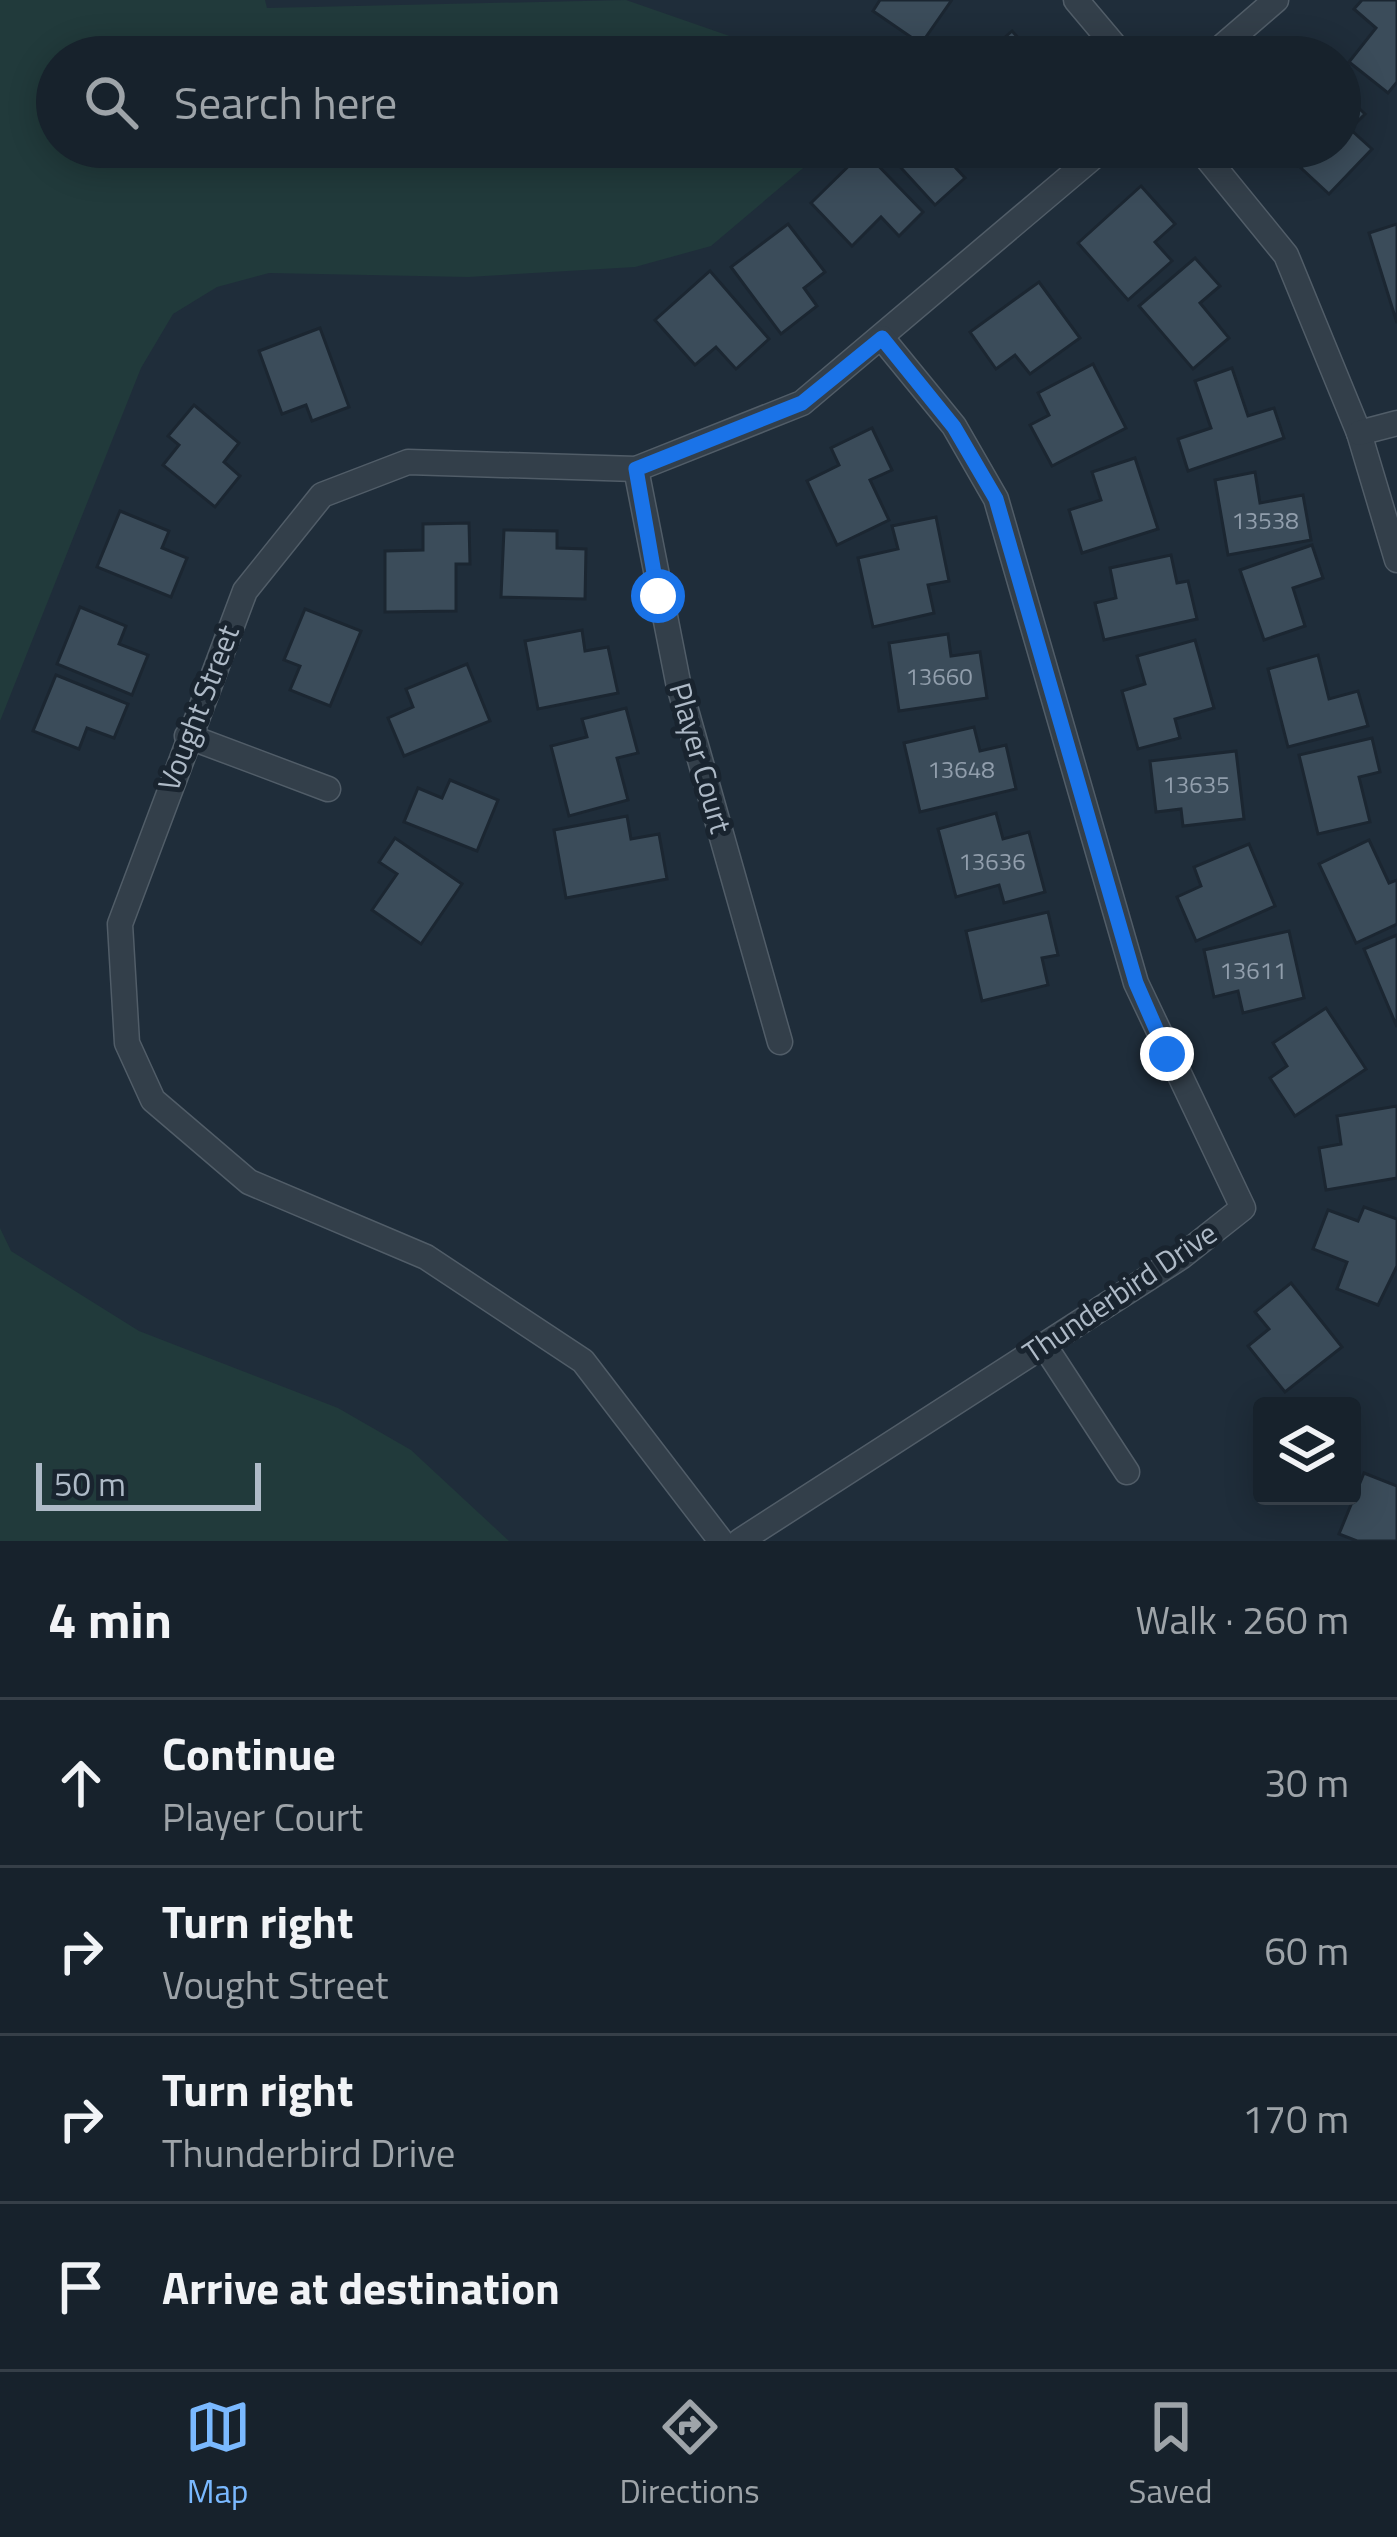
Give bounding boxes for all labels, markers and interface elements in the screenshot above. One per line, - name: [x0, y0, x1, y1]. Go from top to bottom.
- search box: [36, 36, 1361, 168]
- text: Search here: [174, 68, 397, 136]
- icon: search: [78, 69, 144, 135]
- house number: 13538: [1231, 502, 1299, 538]
- route start: [631, 569, 685, 623]
- street label: Vought Street: [145, 618, 251, 797]
- house number: 13660: [905, 658, 973, 694]
- street label: Player Court: [658, 677, 745, 839]
- house number: 13648: [927, 751, 995, 787]
- house number: 13635: [1162, 766, 1230, 802]
- house number: 13636: [958, 843, 1026, 879]
- house number: 13611: [1219, 952, 1287, 988]
- route end: [1140, 1027, 1194, 1081]
- street label: Thunderbird Drive: [1013, 1210, 1226, 1374]
- map controls: [1253, 1397, 1361, 1505]
- button: layers: [1253, 1397, 1361, 1505]
- scale bar: [36, 1457, 261, 1510]
- text: 50 m: [54, 1459, 126, 1509]
- text: 4 min: [48, 1580, 172, 1658]
- text: Walk · 260 m: [1135, 1590, 1349, 1649]
- text: Continue: [162, 1719, 336, 1787]
- icon: ahead: [48, 1750, 114, 1816]
- text: 30 m: [1264, 1753, 1349, 1812]
- text: Player Court: [162, 1787, 363, 1846]
- text: Turn right: [162, 1887, 353, 1955]
- icon: right: [48, 1918, 114, 1984]
- text: 60 m: [1264, 1921, 1349, 1980]
- text: Vought Street: [162, 1955, 388, 2014]
- text: Turn right: [162, 2055, 353, 2123]
- icon: right: [48, 2086, 114, 2152]
- text: 170 m: [1242, 2089, 1349, 2148]
- text: Thunderbird Drive: [162, 2123, 455, 2182]
- text: Arrive at destination: [162, 2253, 560, 2321]
- icon: arrive: [48, 2254, 114, 2320]
- tab: Map: [185, 2394, 251, 2516]
- tab: Directions: [620, 2394, 760, 2516]
- tab: Saved: [1129, 2394, 1212, 2516]

